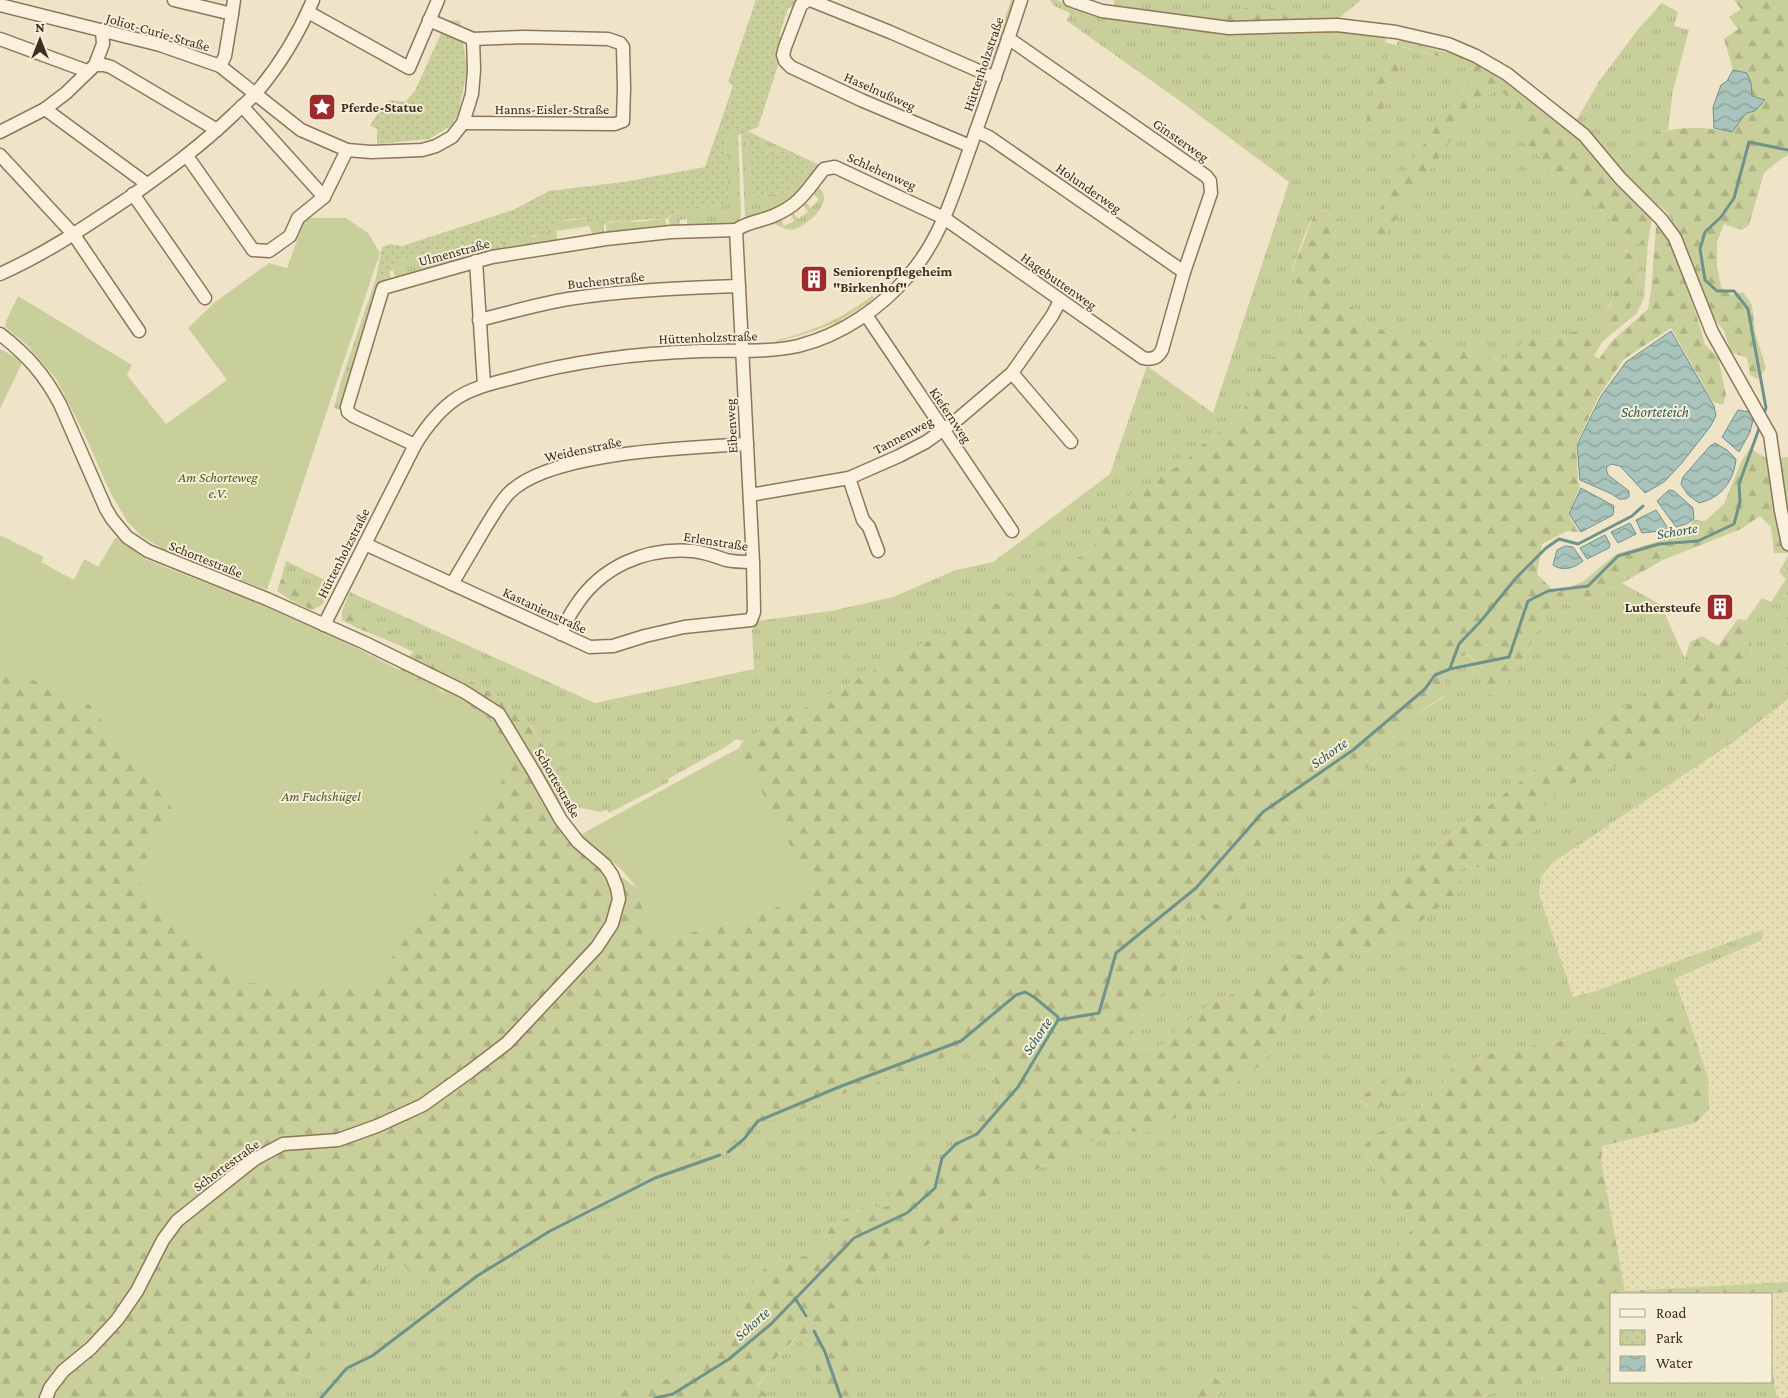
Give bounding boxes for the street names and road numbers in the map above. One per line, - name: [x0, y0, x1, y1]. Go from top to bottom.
- street label: Joliot-Curie-Straße: [102, 9, 212, 54]
- street label: Hüttenholzstraße: [959, 15, 1007, 113]
- street label: Haselnußweg: [842, 68, 918, 114]
- street label: Hanns-Eisler-Straße: [495, 101, 609, 117]
- street label: Ginsterweg: [1150, 115, 1212, 165]
- street label: Schlehenweg: [845, 149, 919, 193]
- street label: Holunderweg: [1053, 160, 1125, 217]
- street label: Ulmenstraße: [417, 235, 491, 269]
- street label: Hagebuttenweg: [1018, 249, 1100, 313]
- street label: Buchenstraße: [567, 268, 645, 292]
- street label: Hüttenholzstraße: [658, 327, 758, 347]
- street label: Kiefernweg: [927, 384, 976, 446]
- street label: Eibenweg: [722, 398, 740, 454]
- street label: Tannenweg: [870, 412, 936, 457]
- street label: Weidenstraße: [543, 433, 623, 465]
- street label: Hüttenholzstraße: [313, 505, 373, 601]
- street label: Erlenstraße: [683, 528, 749, 554]
- street label: Schortestraße: [167, 537, 245, 581]
- street label: Kastanienstraße: [500, 584, 590, 636]
- street label: Schortestraße: [532, 745, 584, 821]
- street label: Schortestraße: [190, 1136, 262, 1194]

